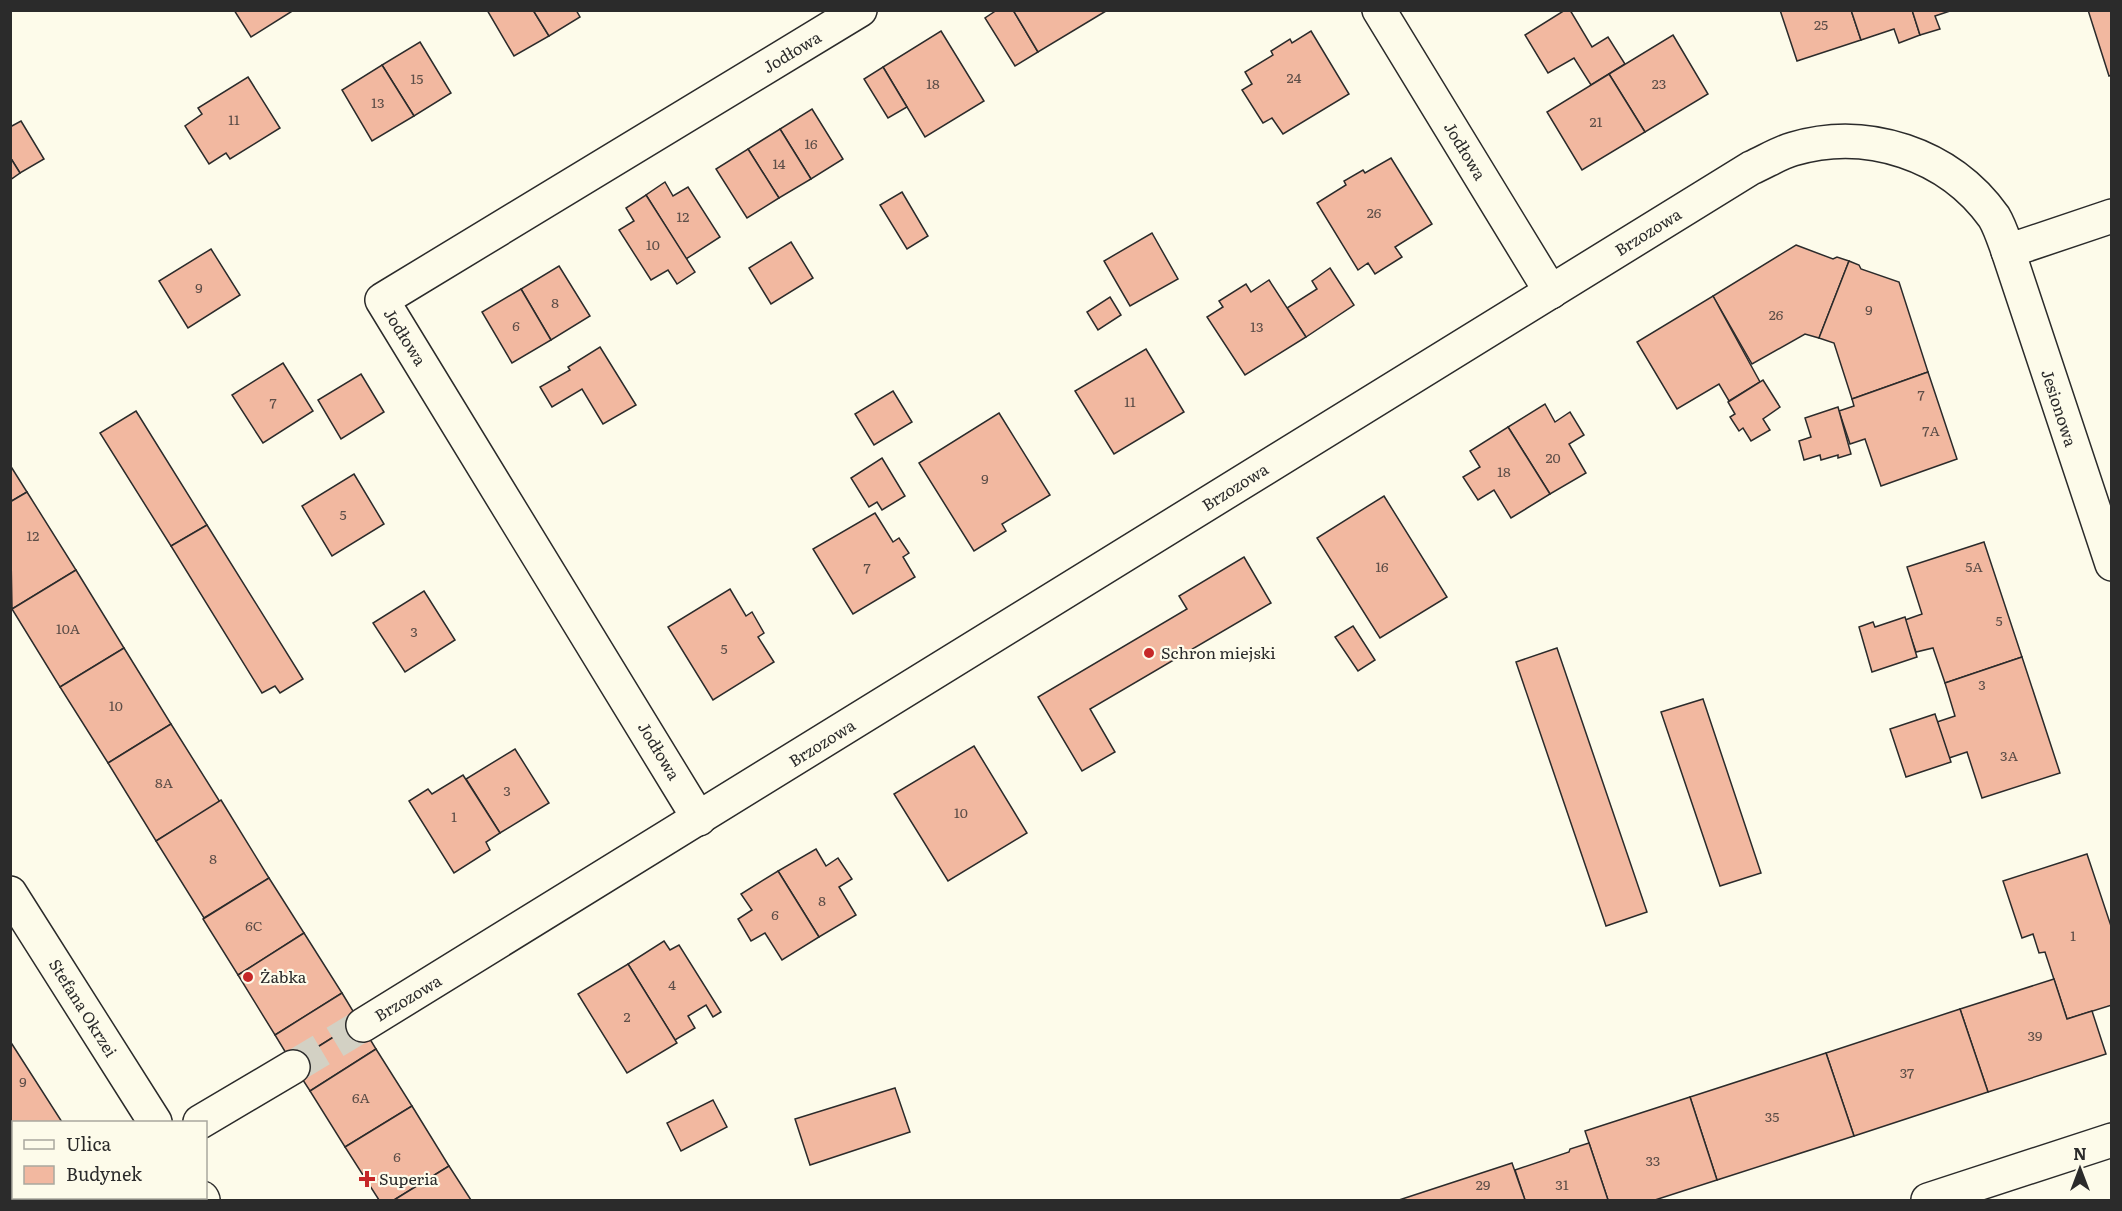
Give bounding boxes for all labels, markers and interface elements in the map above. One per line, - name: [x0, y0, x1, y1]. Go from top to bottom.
- house number: 25: [1814, 14, 1828, 34]
- street label: Jodłowa: [758, 24, 825, 78]
- house number: 24: [1287, 67, 1302, 87]
- house number: 15: [411, 68, 423, 88]
- house number: 18: [926, 73, 940, 93]
- house number: 23: [1652, 73, 1666, 93]
- house number: 13: [371, 92, 385, 112]
- house number: 11: [228, 109, 240, 129]
- house number: 21: [1590, 111, 1603, 131]
- street label: Jodłowa: [1439, 117, 1493, 184]
- house number: 16: [804, 133, 818, 153]
- house number: 14: [773, 153, 786, 173]
- street label: Brzozowa: [1610, 201, 1686, 261]
- house number: 26: [1367, 202, 1382, 222]
- house number: 12: [677, 206, 689, 226]
- house number: 10: [646, 234, 660, 254]
- house number: 9: [195, 277, 203, 297]
- house number: 8: [551, 292, 559, 312]
- house number: 9: [1865, 299, 1873, 319]
- street label: Jodłowa: [379, 303, 433, 370]
- house number: 26: [1769, 304, 1784, 324]
- house number: 6: [512, 315, 520, 335]
- house number: 13: [1250, 316, 1264, 336]
- street label: Jesionowa: [2036, 366, 2084, 450]
- house number: 7: [1917, 384, 1925, 404]
- house number: 11: [1124, 391, 1136, 411]
- house number: 7: [269, 392, 277, 412]
- house number: 7A: [1922, 420, 1940, 440]
- house number: 20: [1545, 447, 1561, 467]
- street label: Brzozowa: [1197, 456, 1273, 516]
- house number: 18: [1497, 461, 1511, 481]
- house number: 9: [981, 468, 989, 488]
- house number: 5: [339, 504, 347, 524]
- house number: 12: [27, 525, 39, 545]
- house number: 16: [1375, 556, 1389, 576]
- house number: 5A: [1965, 556, 1983, 576]
- house number: 7: [863, 557, 871, 577]
- house number: 5: [1995, 610, 2003, 630]
- house number: 10A: [56, 618, 81, 638]
- house number: 3: [410, 621, 418, 641]
- house number: 5: [720, 638, 728, 658]
- place label: Schron miejski: [1161, 640, 1276, 664]
- marker: Schron miejski: [1142, 646, 1156, 660]
- house number: 3: [1978, 674, 1986, 694]
- house number: 10: [109, 695, 123, 715]
- street label: Brzozowa: [784, 712, 860, 772]
- street label: Jodłowa: [633, 717, 687, 784]
- house number: 3A: [2000, 745, 2019, 765]
- house number: 8A: [155, 772, 174, 792]
- house number: 3: [503, 780, 511, 800]
- house number: 10: [954, 802, 968, 822]
- house number: 1: [451, 806, 457, 826]
- house number: 8: [209, 848, 217, 868]
- house number: 8: [818, 890, 826, 910]
- house number: 6: [771, 904, 779, 924]
- house number: 6C: [245, 915, 263, 935]
- house number: 1: [2070, 925, 2076, 945]
- street label: Stefana Okrzei: [44, 954, 124, 1061]
- place label: Żabka: [260, 964, 307, 988]
- street label: Brzozowa: [369, 968, 446, 1027]
- marker: Żabka: [241, 970, 255, 984]
- house number: 4: [668, 974, 676, 994]
- house number: 2: [623, 1006, 631, 1026]
- house number: 39: [2028, 1025, 2042, 1045]
- house number: 37: [1900, 1062, 1914, 1082]
- house number: 9: [19, 1071, 27, 1091]
- house number: 6A: [352, 1087, 371, 1107]
- house number: 35: [1765, 1106, 1779, 1126]
- legend: [12, 1121, 207, 1199]
- text: Ulica: [66, 1130, 112, 1157]
- north arrow: [2050, 1139, 2110, 1199]
- text: N: [2073, 1141, 2087, 1165]
- house number: 6: [393, 1146, 401, 1166]
- house number: 33: [1646, 1150, 1660, 1170]
- text: Budynek: [66, 1160, 143, 1187]
- place label: Superia: [379, 1166, 438, 1190]
- marker: Superia: [360, 1172, 374, 1186]
- house number: 29: [1476, 1174, 1490, 1194]
- house number: 31: [1555, 1174, 1569, 1194]

